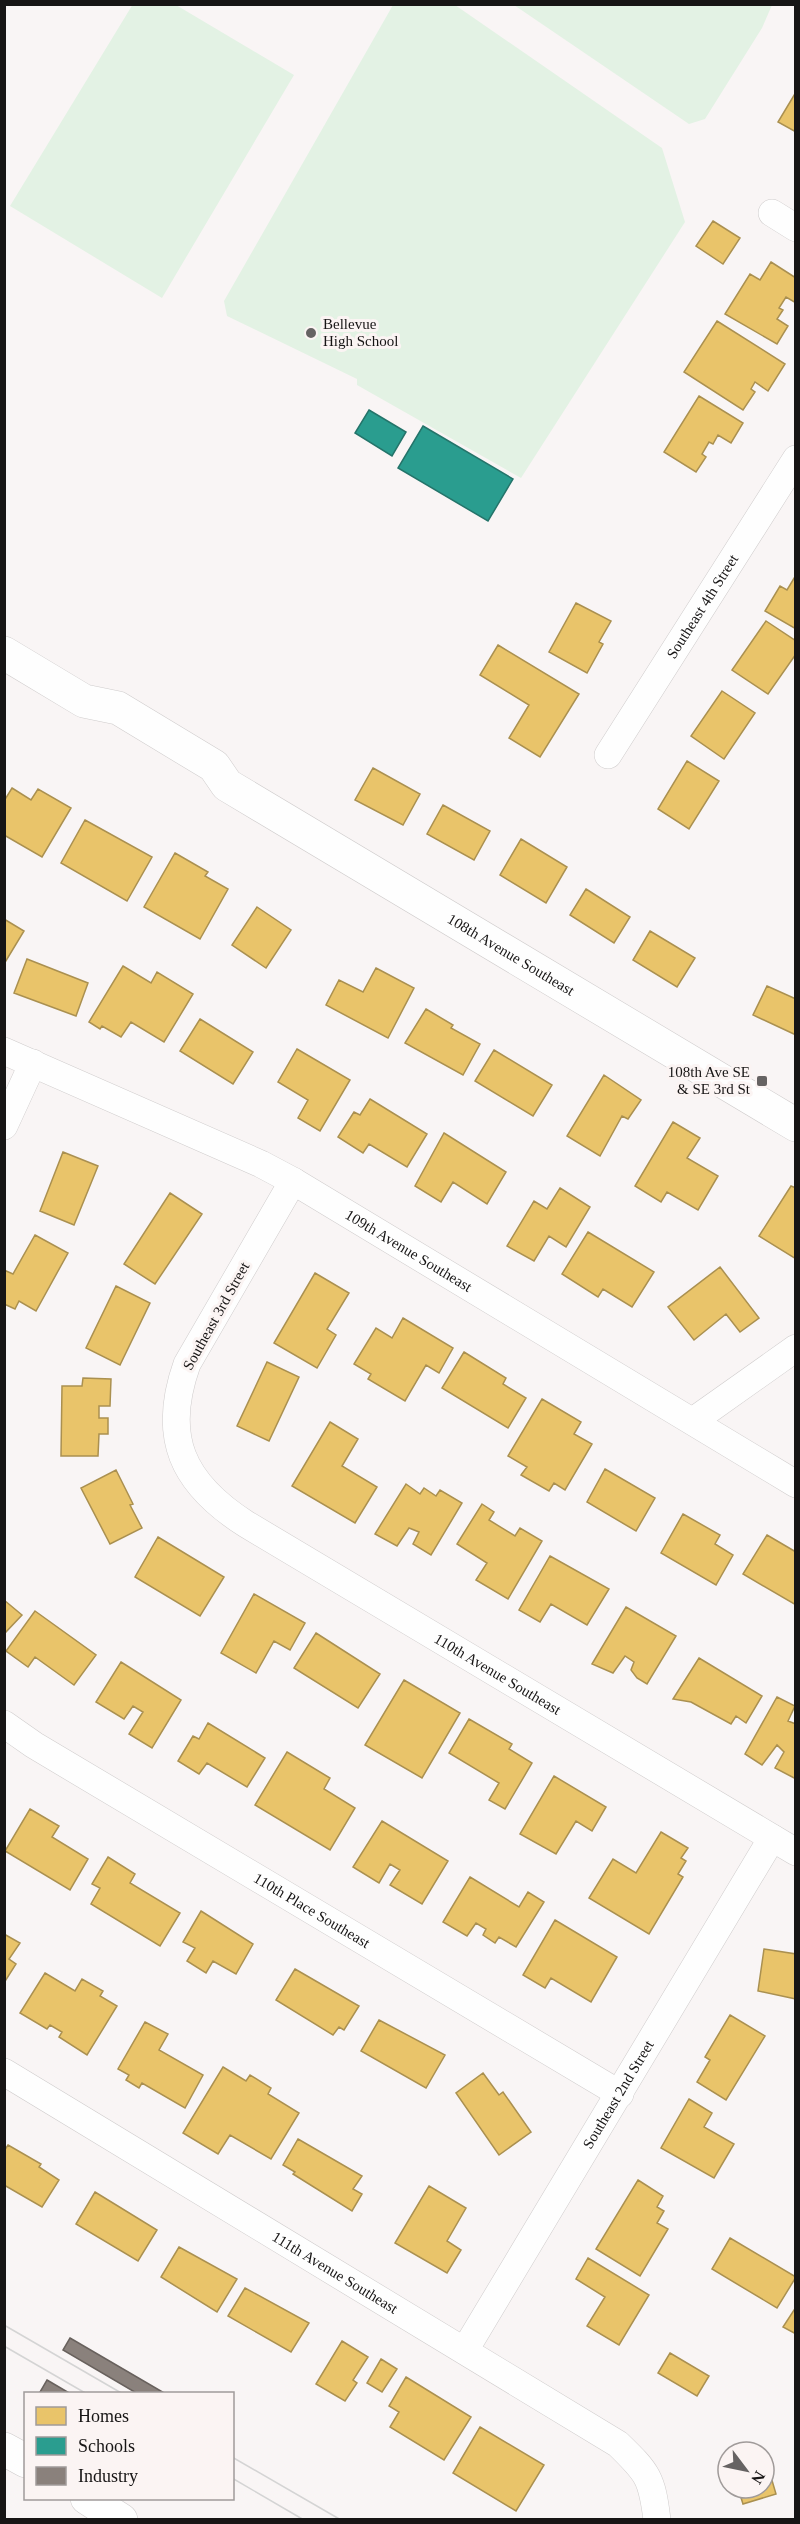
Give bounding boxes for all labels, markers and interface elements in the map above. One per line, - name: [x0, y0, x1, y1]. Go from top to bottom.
- place label: Bellevue High School: [323, 316, 398, 349]
- marker: Bellevue High School: [304, 326, 318, 340]
- street label: Southeast 4th Street: [663, 551, 742, 661]
- street label: 108th Avenue Southeast: [445, 911, 578, 999]
- place label: 108th Ave SE & SE 3rd St: [668, 1064, 751, 1097]
- marker: 108th Ave SE & SE 3rd St: [755, 1074, 769, 1088]
- street label: 109th Avenue Southeast: [343, 1206, 476, 1295]
- street label: Southeast 3rd Street: [180, 1259, 253, 1373]
- street label: 110th Avenue Southeast: [432, 1630, 564, 1718]
- street label: 110th Place Southeast: [251, 1870, 373, 1952]
- street label: Southeast 2nd Street: [580, 2037, 657, 2151]
- street label: 111th Avenue Southeast: [269, 2228, 401, 2317]
- legend: [24, 2392, 234, 2500]
- text: Homes: [78, 2406, 129, 2426]
- text: Schools: [78, 2436, 135, 2456]
- north arrow: [716, 2440, 776, 2500]
- text: Industry: [78, 2466, 138, 2486]
- text: N: [748, 2468, 769, 2487]

